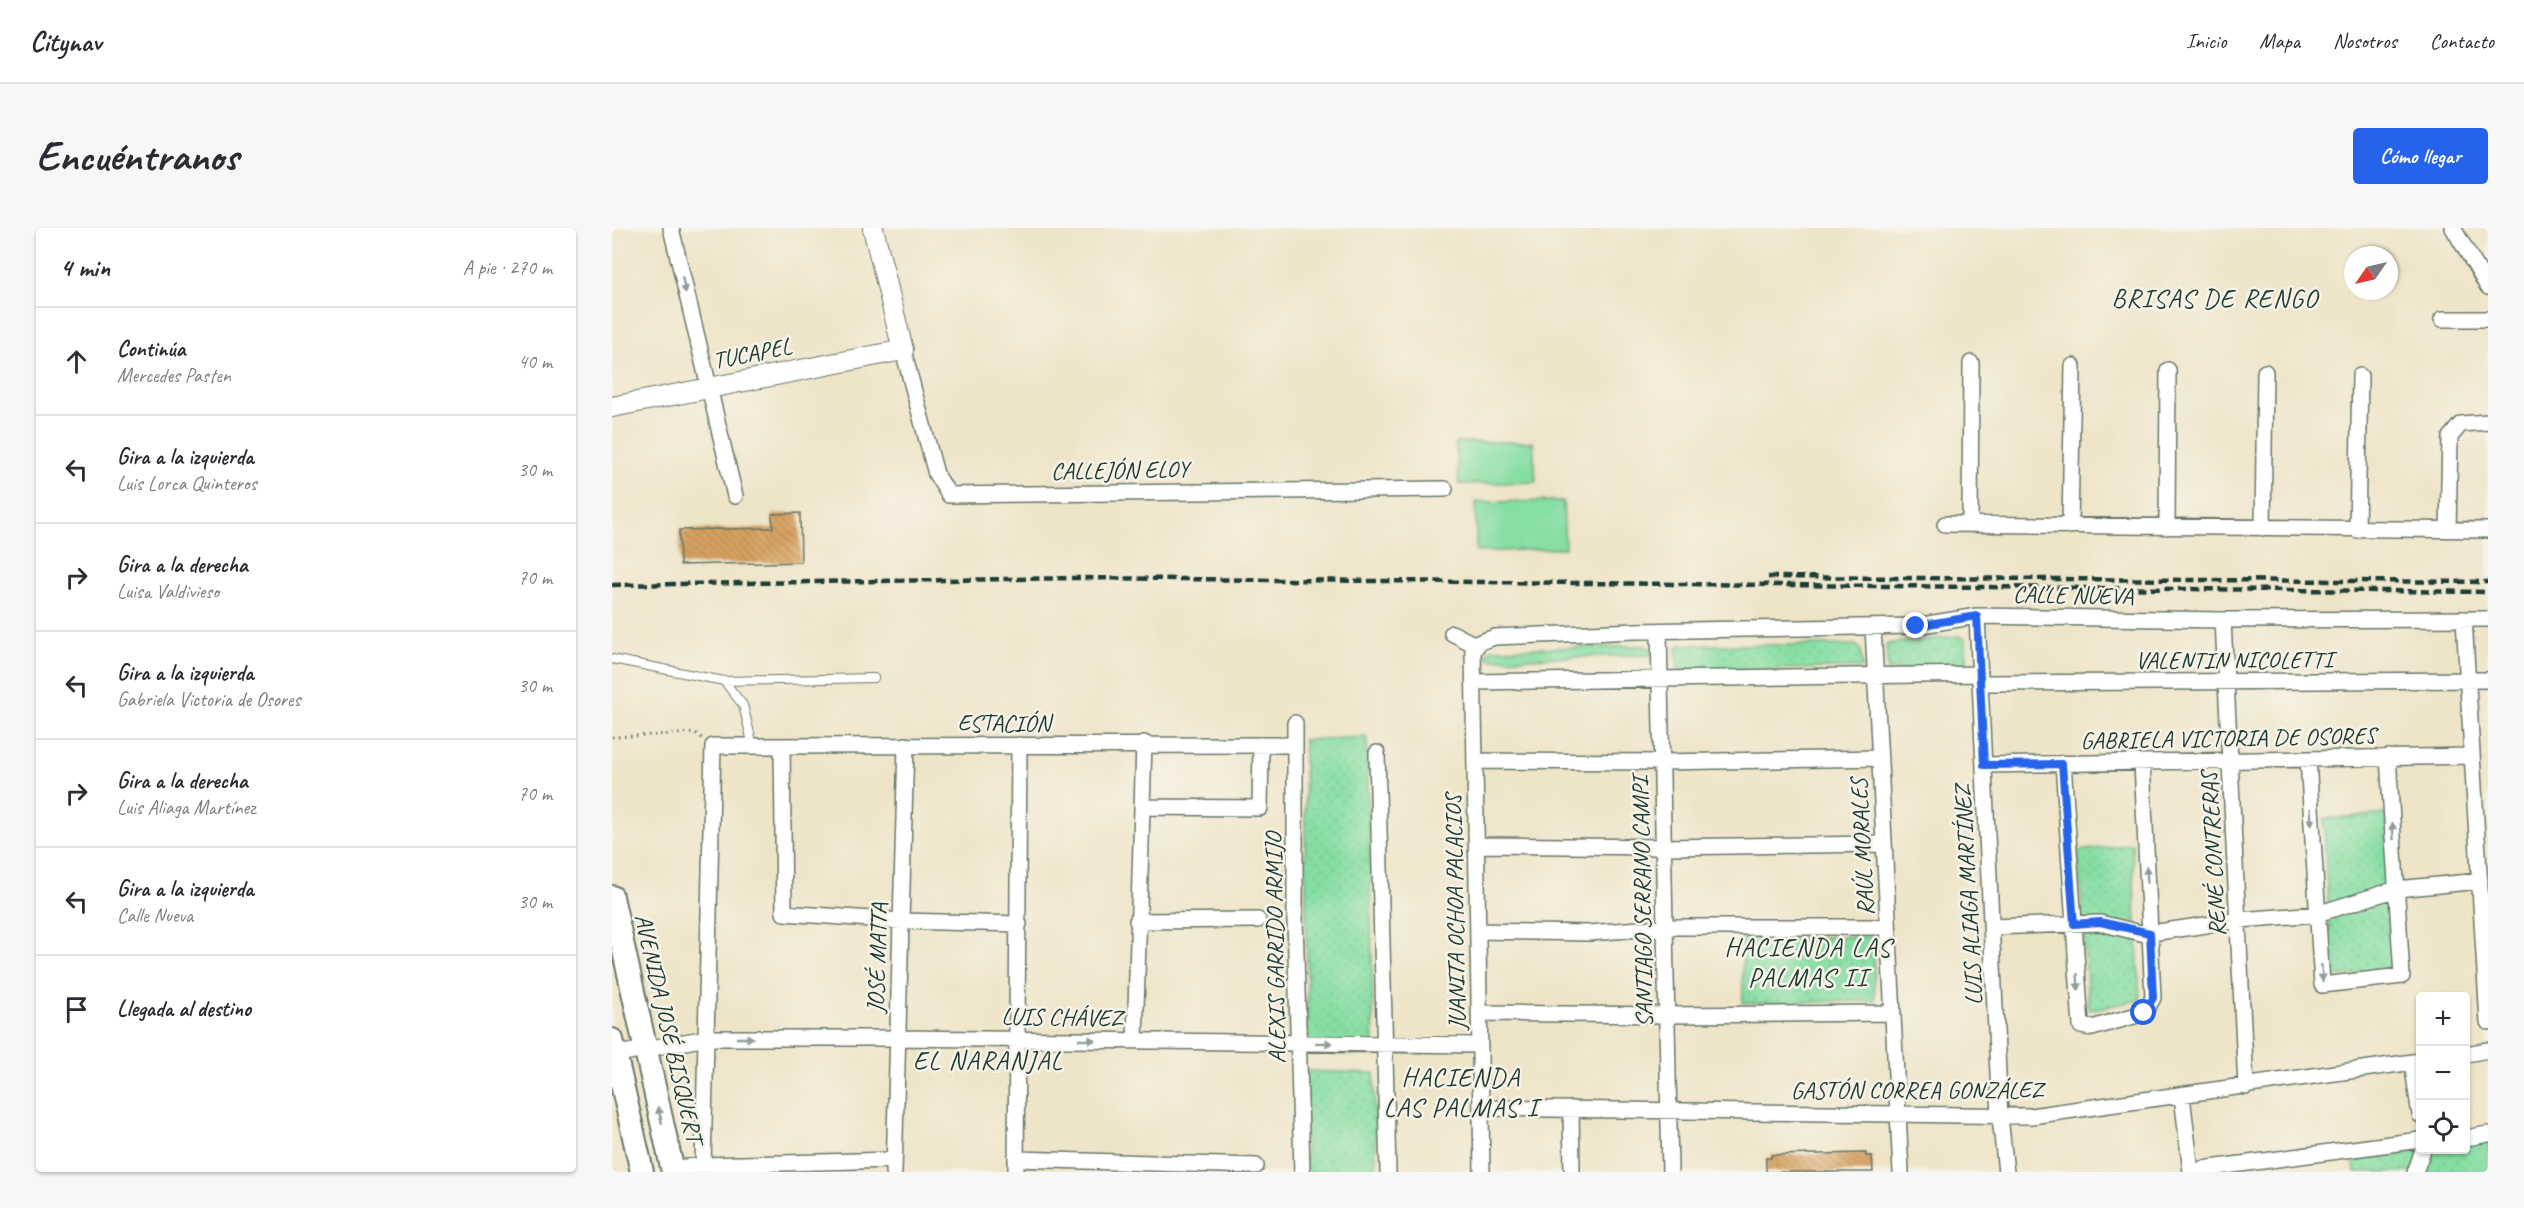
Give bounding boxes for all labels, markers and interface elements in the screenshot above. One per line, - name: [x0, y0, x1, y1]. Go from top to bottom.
- text: Citynav: [30, 24, 101, 59]
- text: Inicio: [2186, 28, 2226, 54]
- text: Mapa: [2259, 28, 2300, 54]
- text: Nosotros: [2333, 28, 2397, 54]
- text: Contacto: [2430, 28, 2494, 54]
- button: Cómo llegar: [2353, 128, 2488, 184]
- text: Encuéntranos: [36, 130, 238, 183]
- north arrow: [2344, 246, 2398, 300]
- text: 4 min: [60, 251, 110, 284]
- text: A pie · 270 m: [463, 255, 552, 280]
- one-way arrow: [680, 276, 689, 295]
- district label: BRISAS DE RENGO: [2112, 282, 2320, 315]
- street label: TUCAPEL: [710, 331, 795, 375]
- text: Continúa: [117, 335, 185, 363]
- icon: ahead: [60, 345, 93, 378]
- text: 40 m: [518, 349, 552, 374]
- text: Mercedes Pasten: [117, 363, 231, 388]
- text: Gira a la izquierda: [117, 443, 254, 471]
- icon: left: [60, 453, 93, 486]
- street label: CALLEJÓN ELOY: [1051, 454, 1192, 486]
- text: 30 m: [518, 457, 552, 482]
- text: Luis Lorca Quinteros: [117, 471, 256, 496]
- text: Gira a la derecha: [117, 551, 248, 579]
- icon: right: [60, 561, 93, 594]
- text: 70 m: [518, 565, 552, 590]
- text: Luisa Valdivieso: [117, 579, 219, 604]
- street label: CALLE NUEVA: [2013, 579, 2134, 611]
- route end: [1902, 612, 1928, 638]
- street label: VALENTIN NICOLETTI: [2135, 645, 2338, 675]
- text: Gira a la izquierda: [117, 659, 254, 687]
- icon: left: [60, 669, 93, 702]
- text: 30 m: [518, 673, 552, 698]
- text: Gabriela Victoria de Osores: [117, 687, 300, 712]
- street label: ESTACIÓN: [958, 708, 1054, 738]
- street label: GABRIELA VICTORIA DE OSORES: [2080, 720, 2379, 756]
- text: Gira a la derecha: [117, 767, 248, 795]
- street label: RENÉ CONTRERAS: [2194, 767, 2232, 937]
- street label: SANTIAGO SERRANO CAMPI: [1625, 772, 1659, 1028]
- street label: RAÚL MORALES: [1843, 774, 1881, 917]
- icon: right: [60, 777, 93, 810]
- text: 70 m: [518, 781, 552, 806]
- street label: LUIS ALIAGA MARTÍNEZ: [1947, 781, 1989, 1006]
- street label: JUANITA OCHOA PALACIOS: [1438, 790, 1472, 1031]
- text: Luis Aliaga Martínez: [117, 795, 255, 820]
- one-way arrow: [2307, 808, 2316, 827]
- one-way arrow: [2388, 821, 2398, 840]
- street label: ALEXIS GARRIDO ARMIJO: [1258, 829, 1292, 1064]
- one-way arrow: [2143, 865, 2152, 884]
- text: Gira a la izquierda: [117, 875, 254, 903]
- icon: left: [60, 885, 93, 918]
- text: 30 m: [518, 889, 552, 914]
- street label: JOSÉ MATTA: [860, 902, 894, 1015]
- text: Calle Nueva: [117, 903, 193, 928]
- street label: AVENIDA JOSÉ BISQUERT: [628, 911, 711, 1151]
- district label: HACIENDA LAS PALMAS II: [1724, 931, 1895, 994]
- one-way arrow: [2317, 963, 2326, 982]
- one-way arrow: [2073, 972, 2083, 991]
- map controls: [2416, 992, 2470, 1154]
- button: +: [2416, 992, 2470, 1046]
- icon: arrive: [60, 993, 93, 1026]
- text: Llegada al destino: [117, 995, 251, 1023]
- route start: [2130, 999, 2156, 1025]
- street label: LUIS CHÁVEZ: [1001, 1001, 1126, 1033]
- one-way arrow: [735, 1033, 754, 1043]
- one-way arrow: [1077, 1035, 1096, 1045]
- one-way arrow: [1314, 1038, 1333, 1048]
- district label: EL NARANJAL: [913, 1044, 1063, 1077]
- button: −: [2416, 1046, 2470, 1100]
- district label: HACIENDA LAS PALMAS I: [1383, 1061, 1543, 1124]
- street label: GASTÓN CORREA GONZÁLEZ: [1791, 1075, 2047, 1105]
- button: locate: [2416, 1100, 2470, 1154]
- one-way arrow: [655, 1106, 665, 1124]

